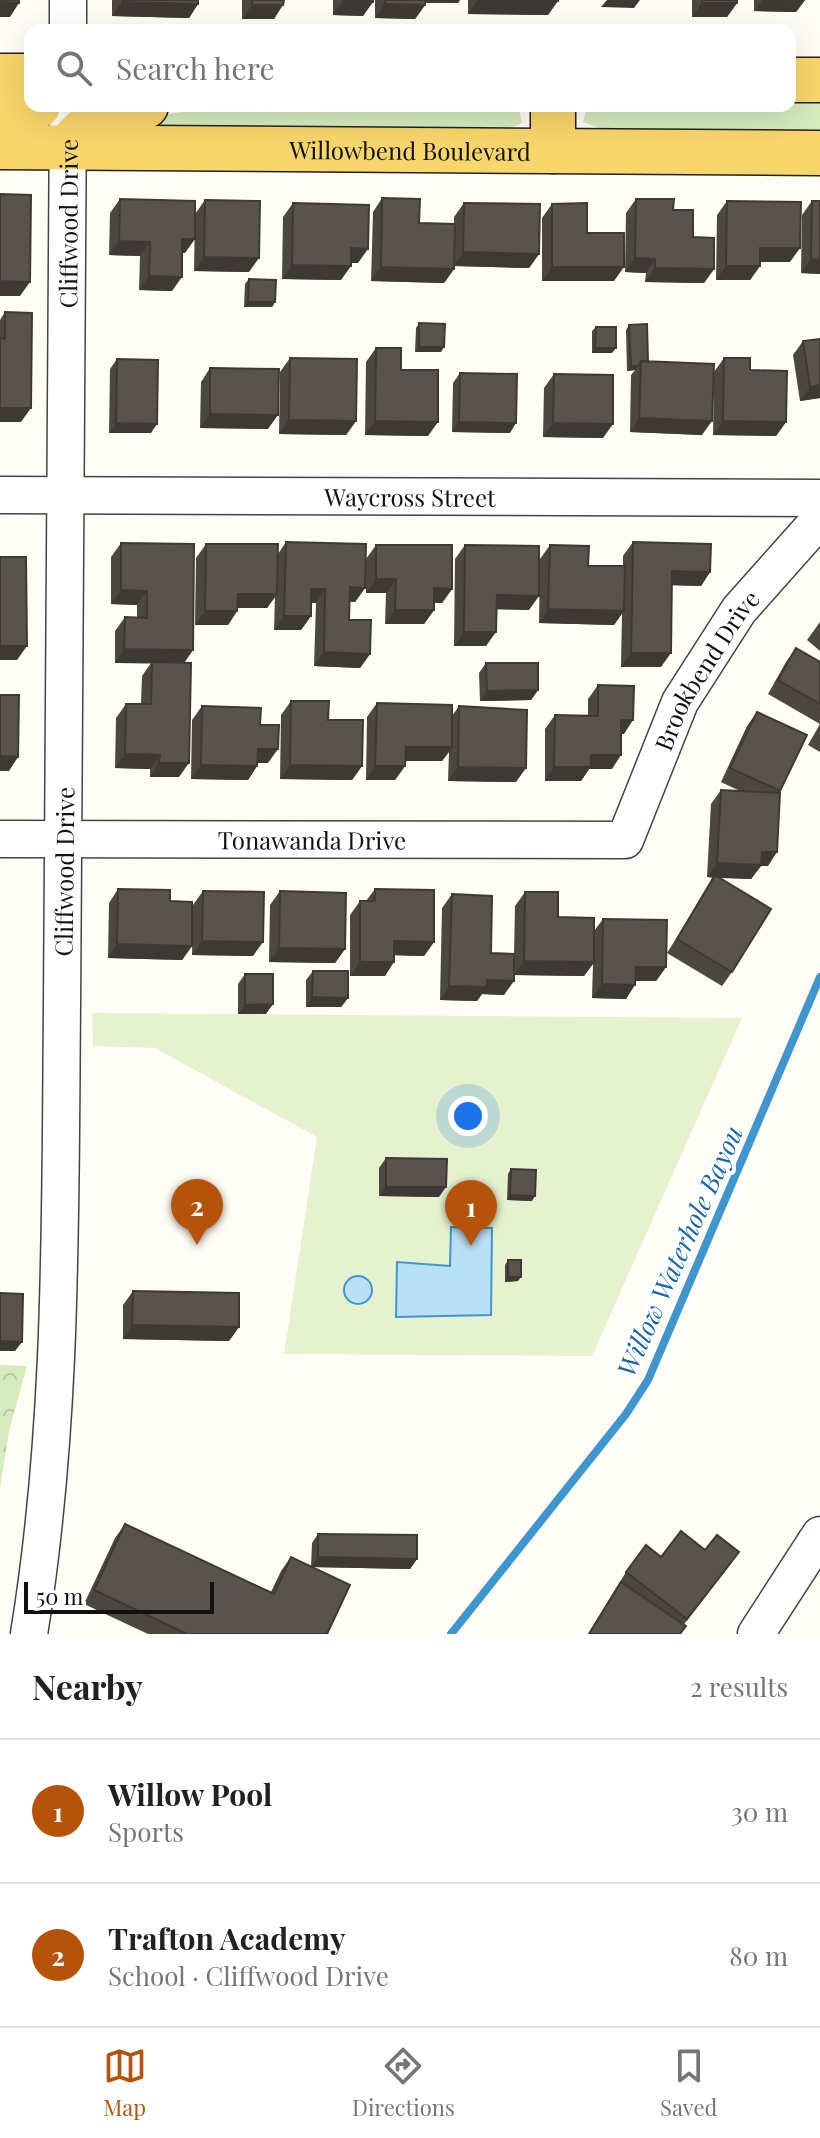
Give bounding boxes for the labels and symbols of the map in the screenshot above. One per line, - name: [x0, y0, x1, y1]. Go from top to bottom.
- street label: Willowbend Boulevard: [288, 133, 531, 167]
- street label: Cliffwood Drive: [51, 139, 84, 308]
- street label: Waycross Street: [323, 480, 496, 513]
- street label: Brookbend Drive: [646, 583, 766, 755]
- street label: Cliffwood Drive: [47, 787, 80, 956]
- street label: Tonawanda Drive: [218, 823, 406, 856]
- your location: [448, 1096, 488, 1136]
- water label: Willow Waterhole Bayou: [608, 1120, 750, 1382]
- pin: 2: [171, 1179, 223, 1245]
- pin: 1: [445, 1180, 497, 1246]
- scale bar: [24, 1578, 214, 1614]

